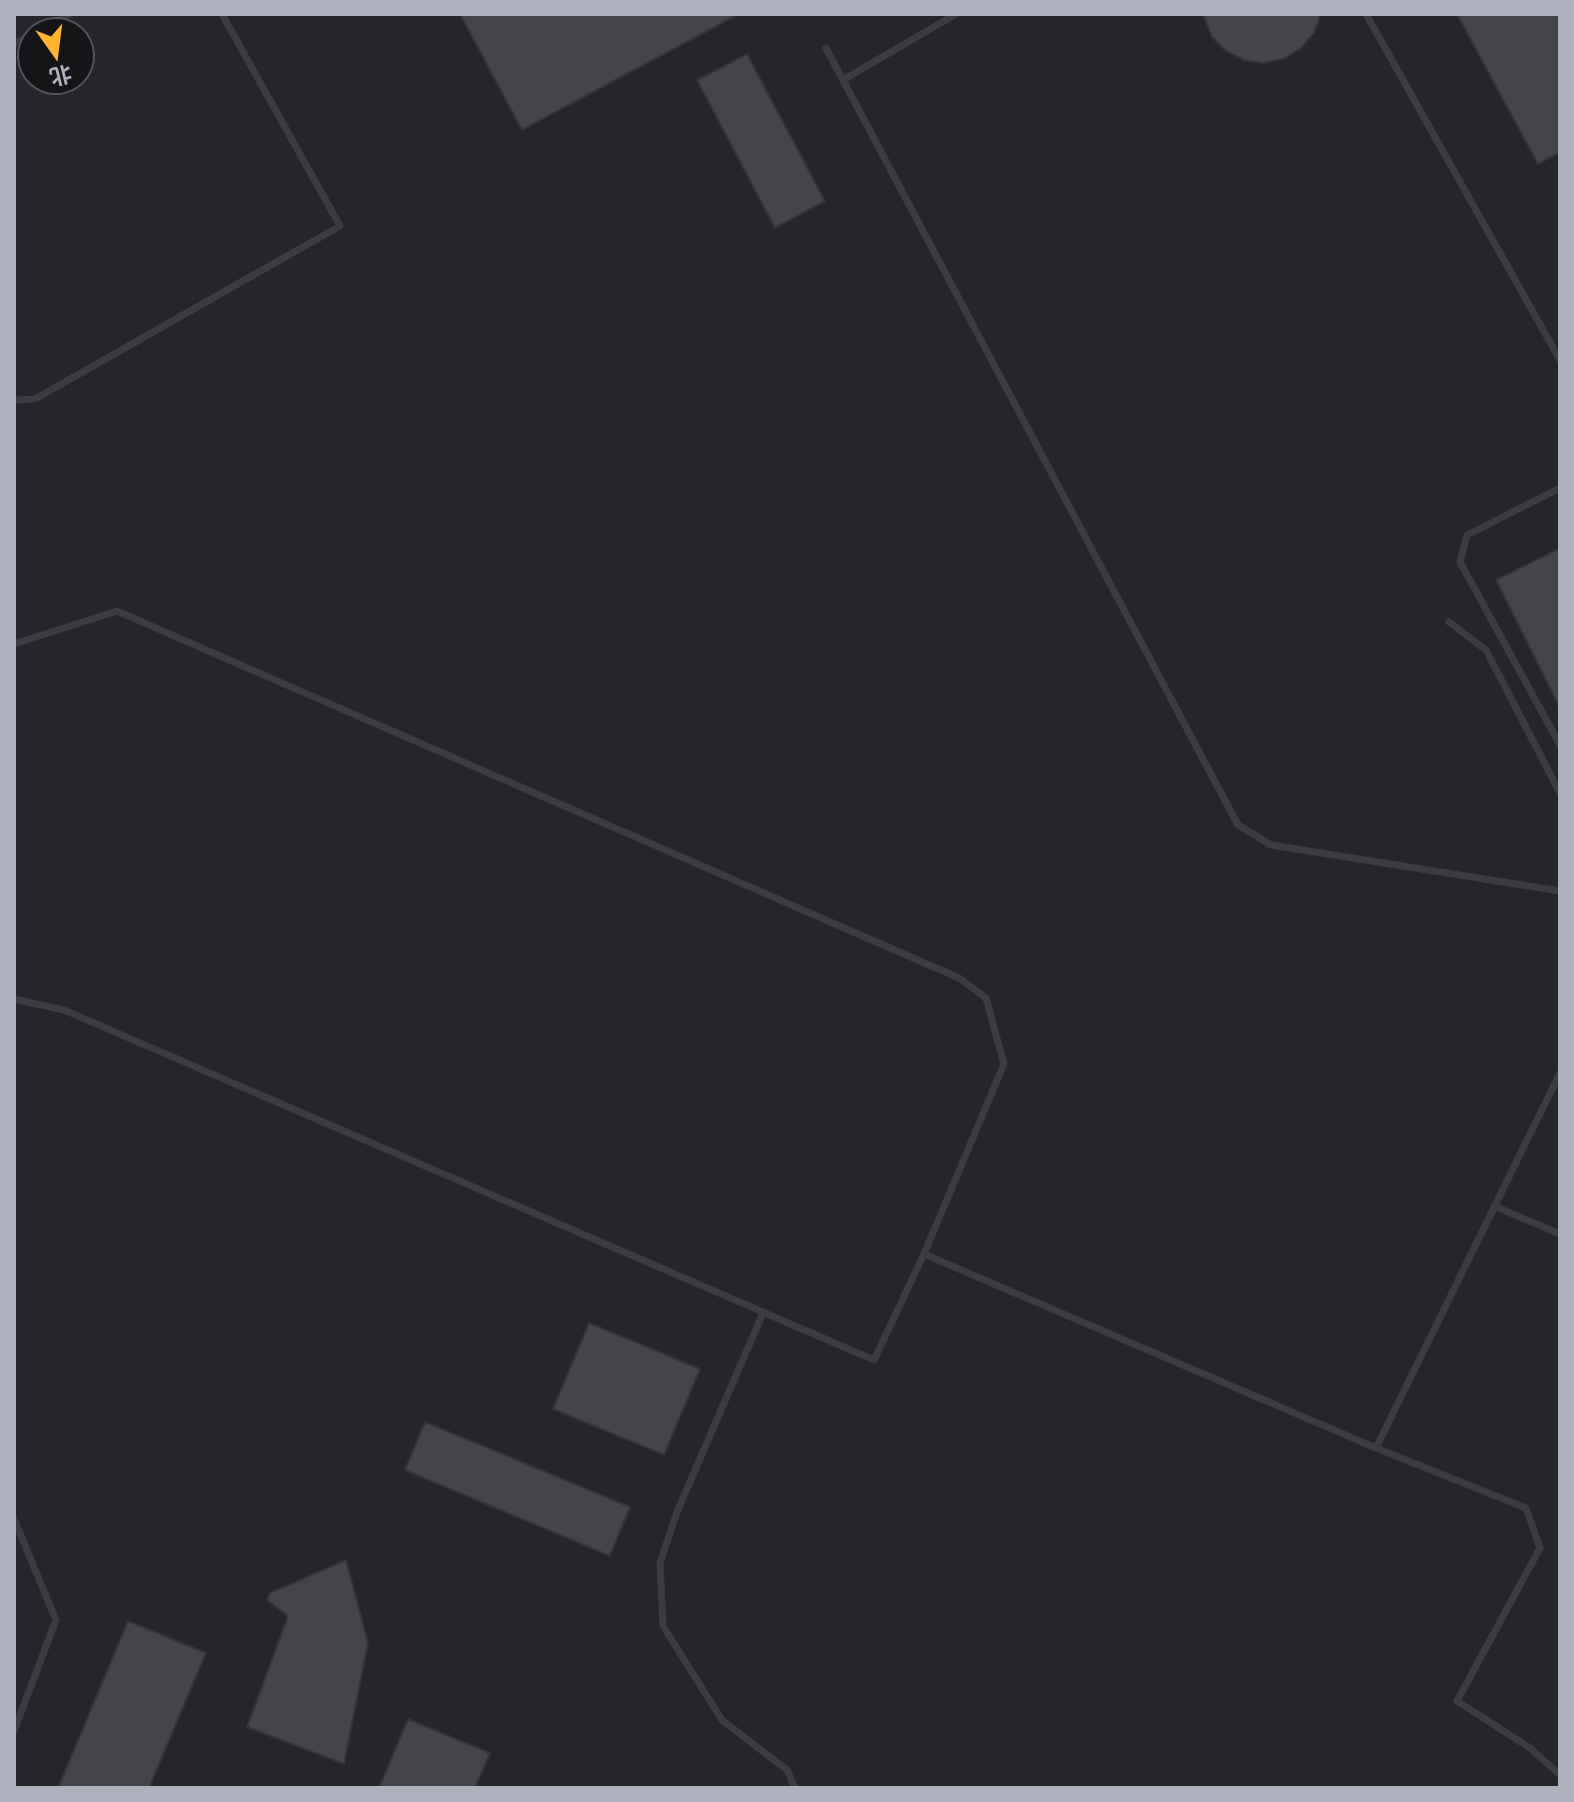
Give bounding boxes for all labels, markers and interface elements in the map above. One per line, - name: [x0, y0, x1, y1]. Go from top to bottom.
- north arrow: [16, 16, 96, 96]
- text: 北: [47, 60, 75, 91]

